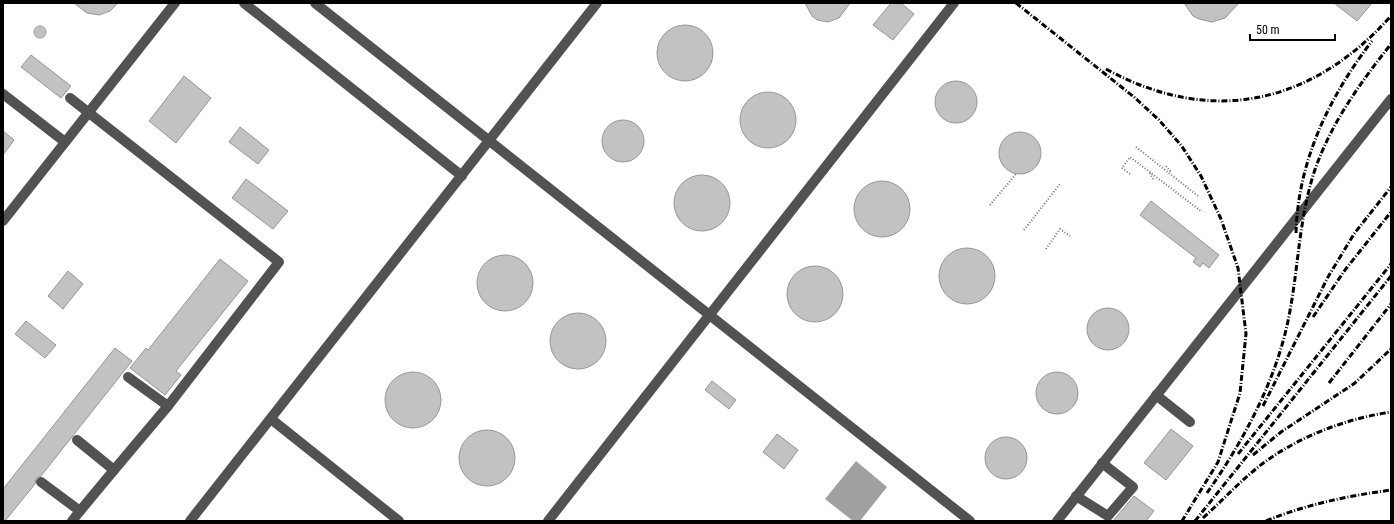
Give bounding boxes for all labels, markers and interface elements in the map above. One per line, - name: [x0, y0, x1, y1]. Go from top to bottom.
- scale bar: [1250, 16, 1335, 42]
- text: 50 m: [1256, 23, 1280, 37]

